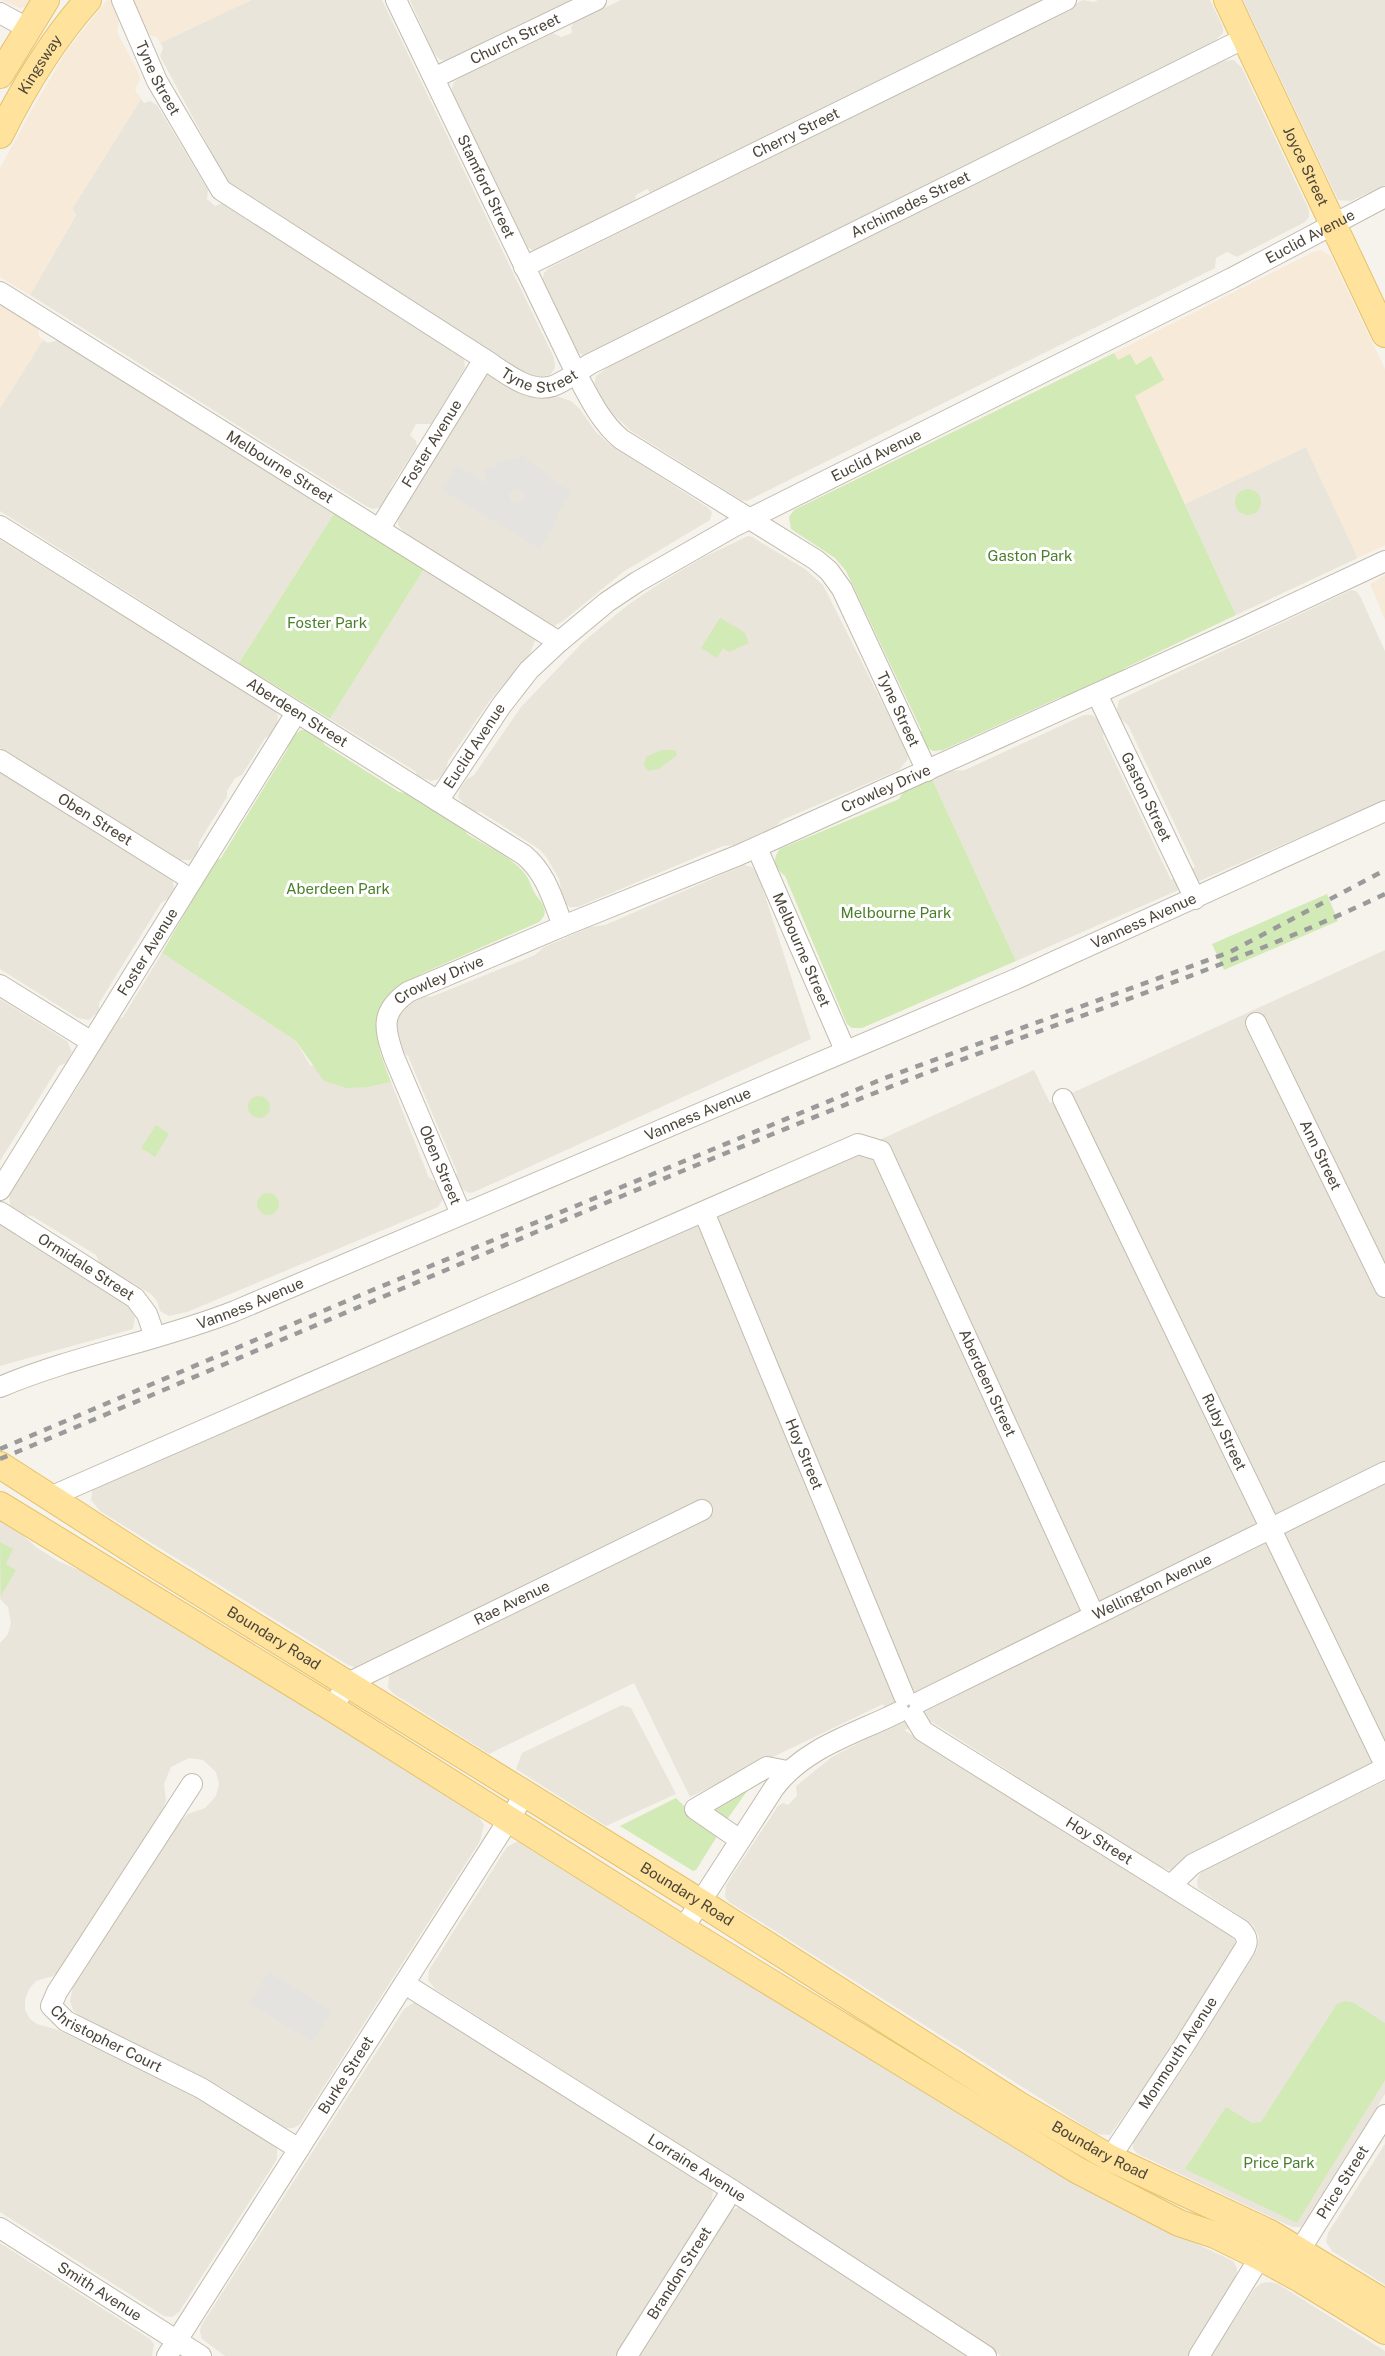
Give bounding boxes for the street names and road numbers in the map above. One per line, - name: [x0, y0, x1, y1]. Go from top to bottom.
- street label: Church Street: [467, 10, 563, 67]
- street label: Kingsway: [15, 31, 65, 97]
- street label: Tyne Street: [133, 38, 184, 118]
- street label: Cherry Street: [749, 104, 842, 161]
- street label: Joyce Street: [1280, 124, 1332, 209]
- street label: Stamford Street: [454, 132, 519, 241]
- street label: Archimedes Street: [848, 167, 973, 241]
- street label: Euclid Avenue: [1263, 206, 1357, 267]
- street label: Tyne Street: [498, 364, 581, 396]
- street label: Foster Avenue: [398, 396, 465, 490]
- street label: Euclid Avenue: [828, 425, 924, 485]
- street label: Melbourne Street: [223, 427, 337, 507]
- street label: Tyne Street: [874, 669, 924, 749]
- street label: Aberdeen Street: [244, 674, 351, 750]
- street label: Euclid Avenue: [440, 700, 508, 791]
- street label: Gaston Street: [1118, 749, 1175, 844]
- street label: Crowley Drive: [838, 761, 933, 816]
- street label: Oben Street: [55, 789, 136, 849]
- street label: Vanness Avenue: [1088, 889, 1199, 952]
- street label: Melbourne Street: [769, 890, 834, 1009]
- street label: Foster Avenue: [114, 905, 181, 999]
- street label: Crowley Drive: [390, 952, 486, 1008]
- street label: Vanness Avenue: [642, 1084, 753, 1144]
- street label: Ann Street: [1297, 1117, 1345, 1193]
- street label: Oben Street: [416, 1123, 465, 1207]
- street label: Ormidale Street: [35, 1229, 138, 1303]
- street label: Vanness Avenue: [194, 1274, 306, 1332]
- street label: Aberdeen Street: [956, 1326, 1020, 1439]
- street label: Ruby Street: [1199, 1391, 1250, 1473]
- street label: Hoy Street: [782, 1416, 827, 1492]
- street label: Wellington Avenue: [1090, 1550, 1214, 1623]
- street label: Rae Avenue: [471, 1577, 552, 1628]
- street label: Boundary Road: [224, 1603, 324, 1673]
- street label: Hoy Street: [1063, 1813, 1136, 1868]
- street label: Boundary Road: [638, 1858, 737, 1929]
- street label: Monmouth Avenue: [1135, 1994, 1220, 2112]
- street label: Christopher Court: [47, 2001, 165, 2075]
- street label: Burke Street: [314, 2033, 377, 2117]
- street label: Boundary Road: [1049, 2117, 1151, 2182]
- street label: Lorraine Avenue: [645, 2130, 749, 2205]
- street label: Price Street: [1313, 2142, 1372, 2222]
- street label: Brandon Street: [643, 2223, 715, 2322]
- street label: Smith Avenue: [55, 2258, 145, 2324]

